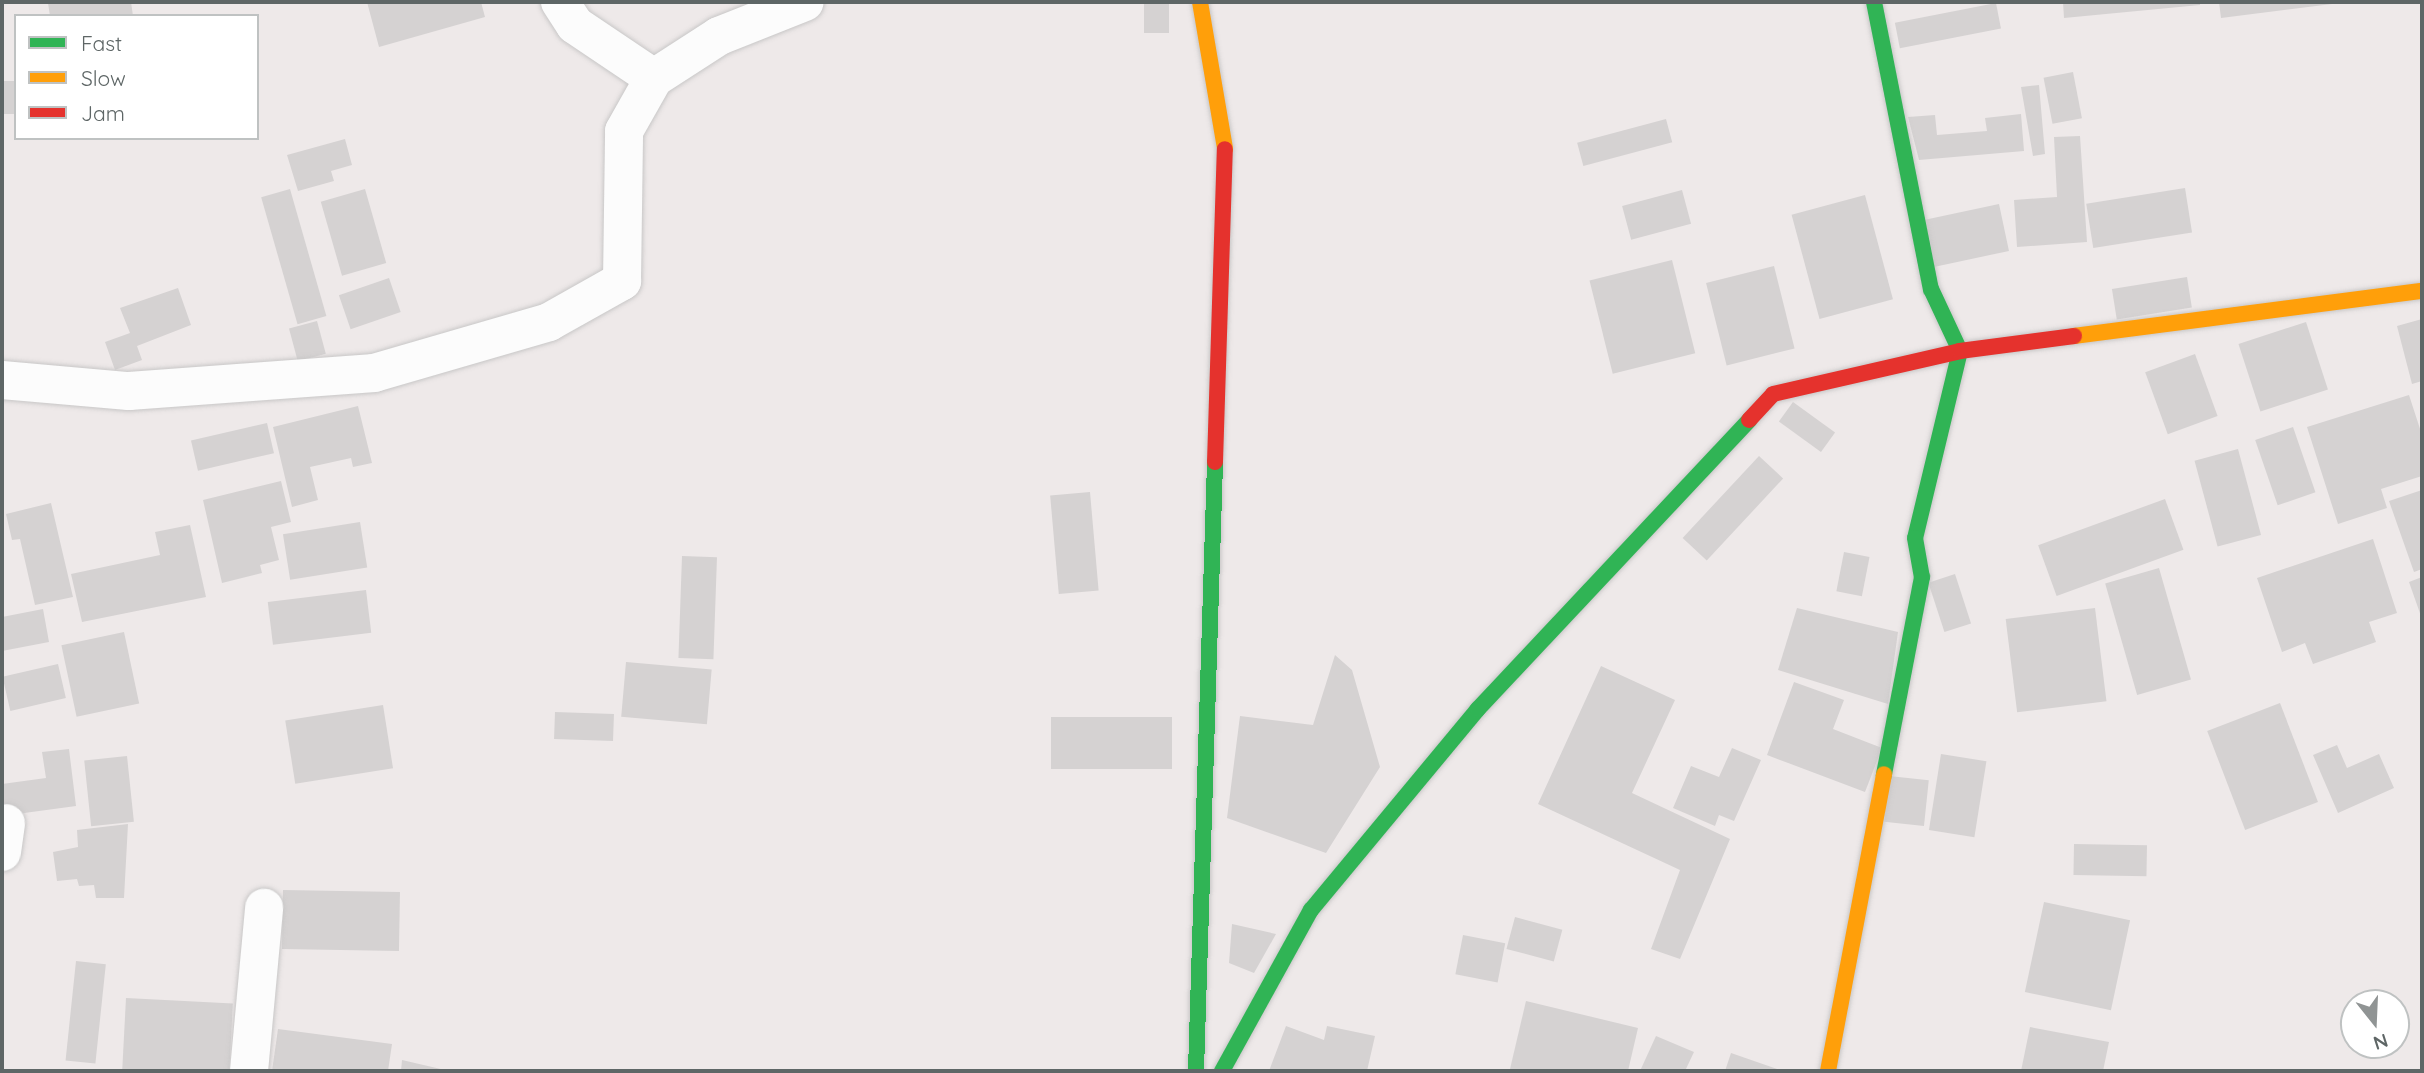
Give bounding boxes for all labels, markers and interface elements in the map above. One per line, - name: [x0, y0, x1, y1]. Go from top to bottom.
- legend: [14, 14, 259, 140]
- text: Fast: [81, 30, 122, 56]
- text: Slow: [81, 65, 126, 91]
- text: Jam: [81, 100, 125, 126]
- north arrow: [2340, 989, 2410, 1059]
- text: N: [2371, 1028, 2391, 1056]

